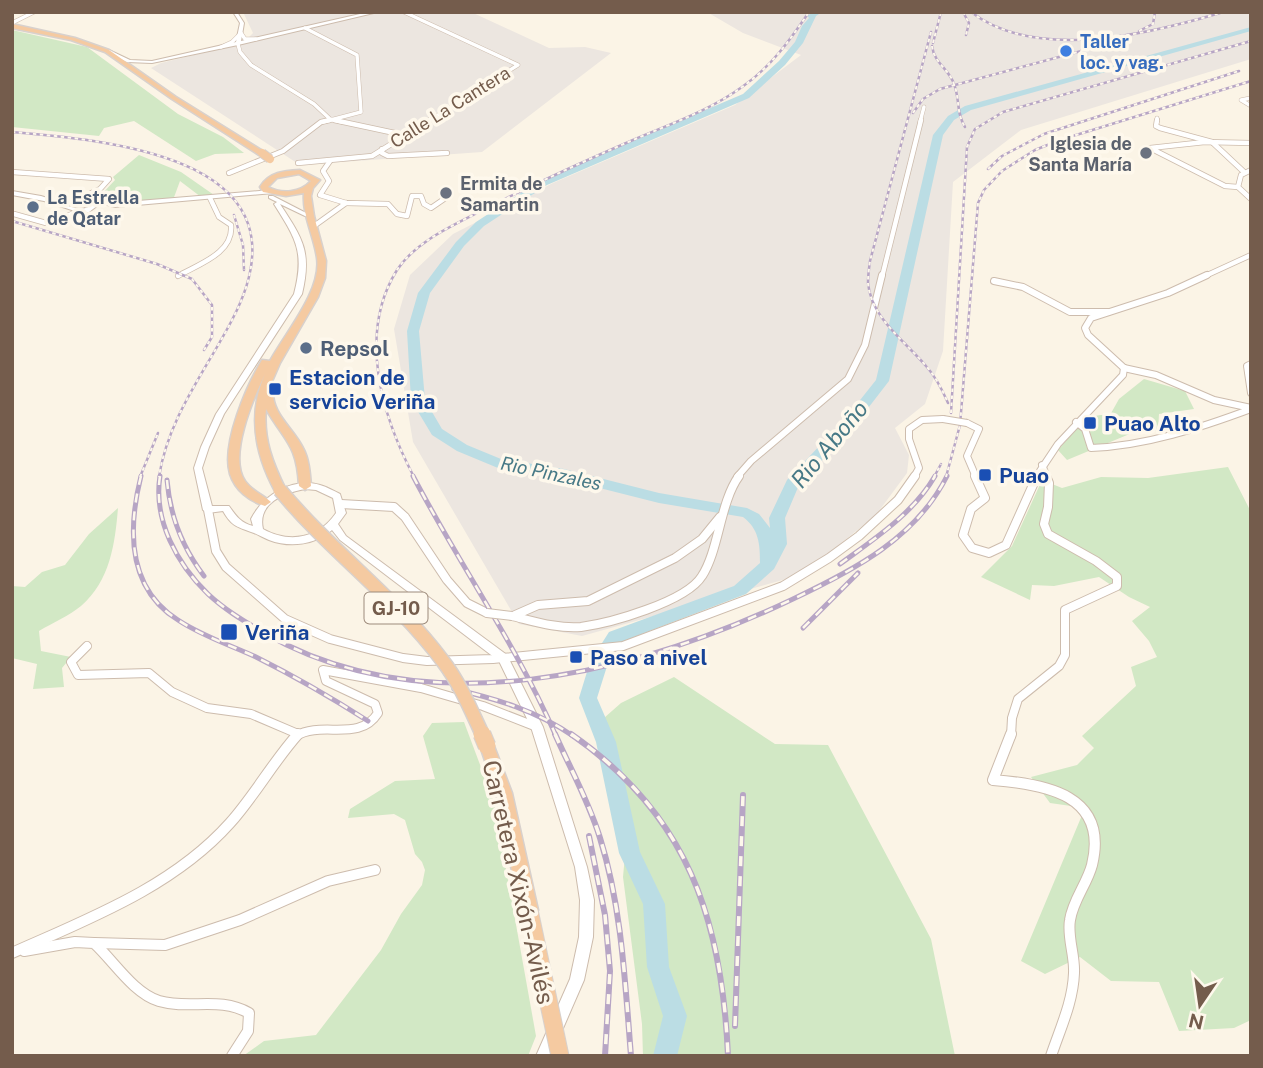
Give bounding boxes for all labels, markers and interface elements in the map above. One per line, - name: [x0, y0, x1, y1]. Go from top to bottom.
- place label: Taller loc. y vag.: [1080, 31, 1164, 73]
- marker: Taller loc. y vag.: [1058, 43, 1074, 59]
- street label: Calle La Cantera: [386, 62, 514, 152]
- place label: Iglesia de Santa María: [1028, 133, 1132, 175]
- marker: Iglesia de Santa María: [1138, 145, 1154, 161]
- place label: Ermita de Samartin: [460, 173, 543, 215]
- marker: Ermita de Samartin: [438, 185, 454, 201]
- place label: La Estrella de Qatar: [47, 187, 139, 229]
- marker: La Estrella de Qatar: [25, 199, 41, 215]
- place label: Repsol: [320, 336, 389, 361]
- marker: Repsol: [298, 340, 314, 356]
- place label: Estacion de servicio Veriña: [289, 365, 435, 414]
- marker: Estacion de servicio Veriña: [267, 381, 283, 397]
- water label: Rio Aboño: [785, 395, 873, 493]
- place label: Puao Alto: [1104, 411, 1201, 436]
- marker: Puao Alto: [1082, 415, 1098, 431]
- water label: Rio Pinzales: [499, 452, 603, 494]
- place label: Puao: [999, 463, 1049, 488]
- marker: Puao: [977, 467, 993, 483]
- road number: GJ-10: [364, 593, 428, 624]
- place label: Veriña: [245, 620, 309, 645]
- marker: Veriña: [219, 622, 239, 642]
- place label: Paso a nivel: [590, 645, 707, 670]
- marker: Paso a nivel: [568, 649, 584, 665]
- street label: Carretera Xixón-Avilés: [477, 757, 561, 1007]
- north arrow: [1165, 970, 1235, 1040]
- text: N: [1186, 1009, 1206, 1034]

